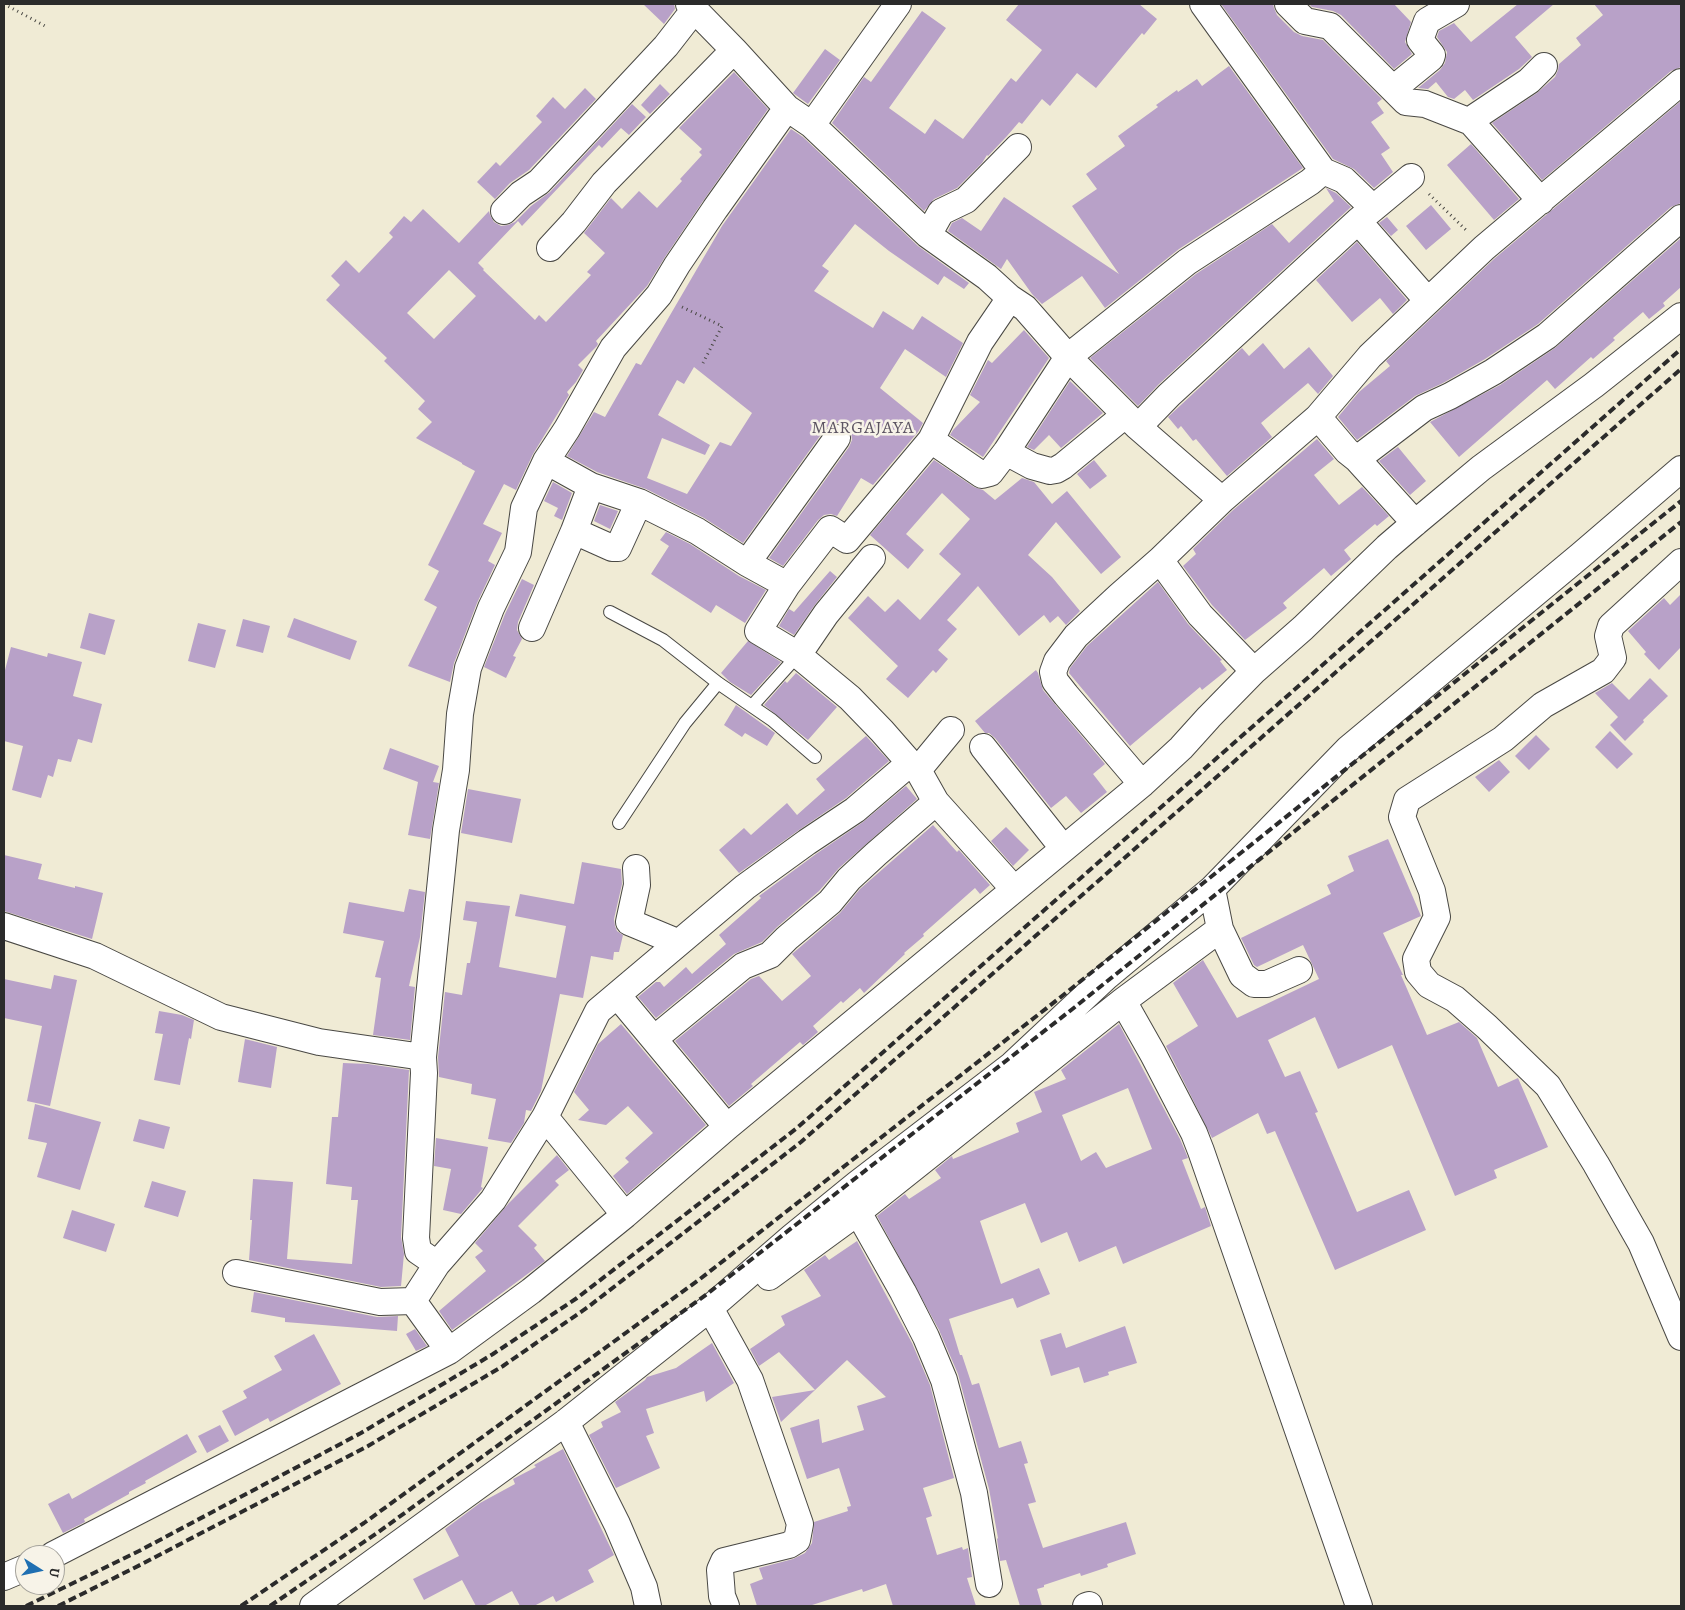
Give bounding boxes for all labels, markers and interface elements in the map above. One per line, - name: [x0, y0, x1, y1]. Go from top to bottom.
- district label: MARGAJAYA: [810, 418, 916, 440]
- north arrow: [15, 1545, 65, 1595]
- text: U: [44, 1566, 64, 1579]

